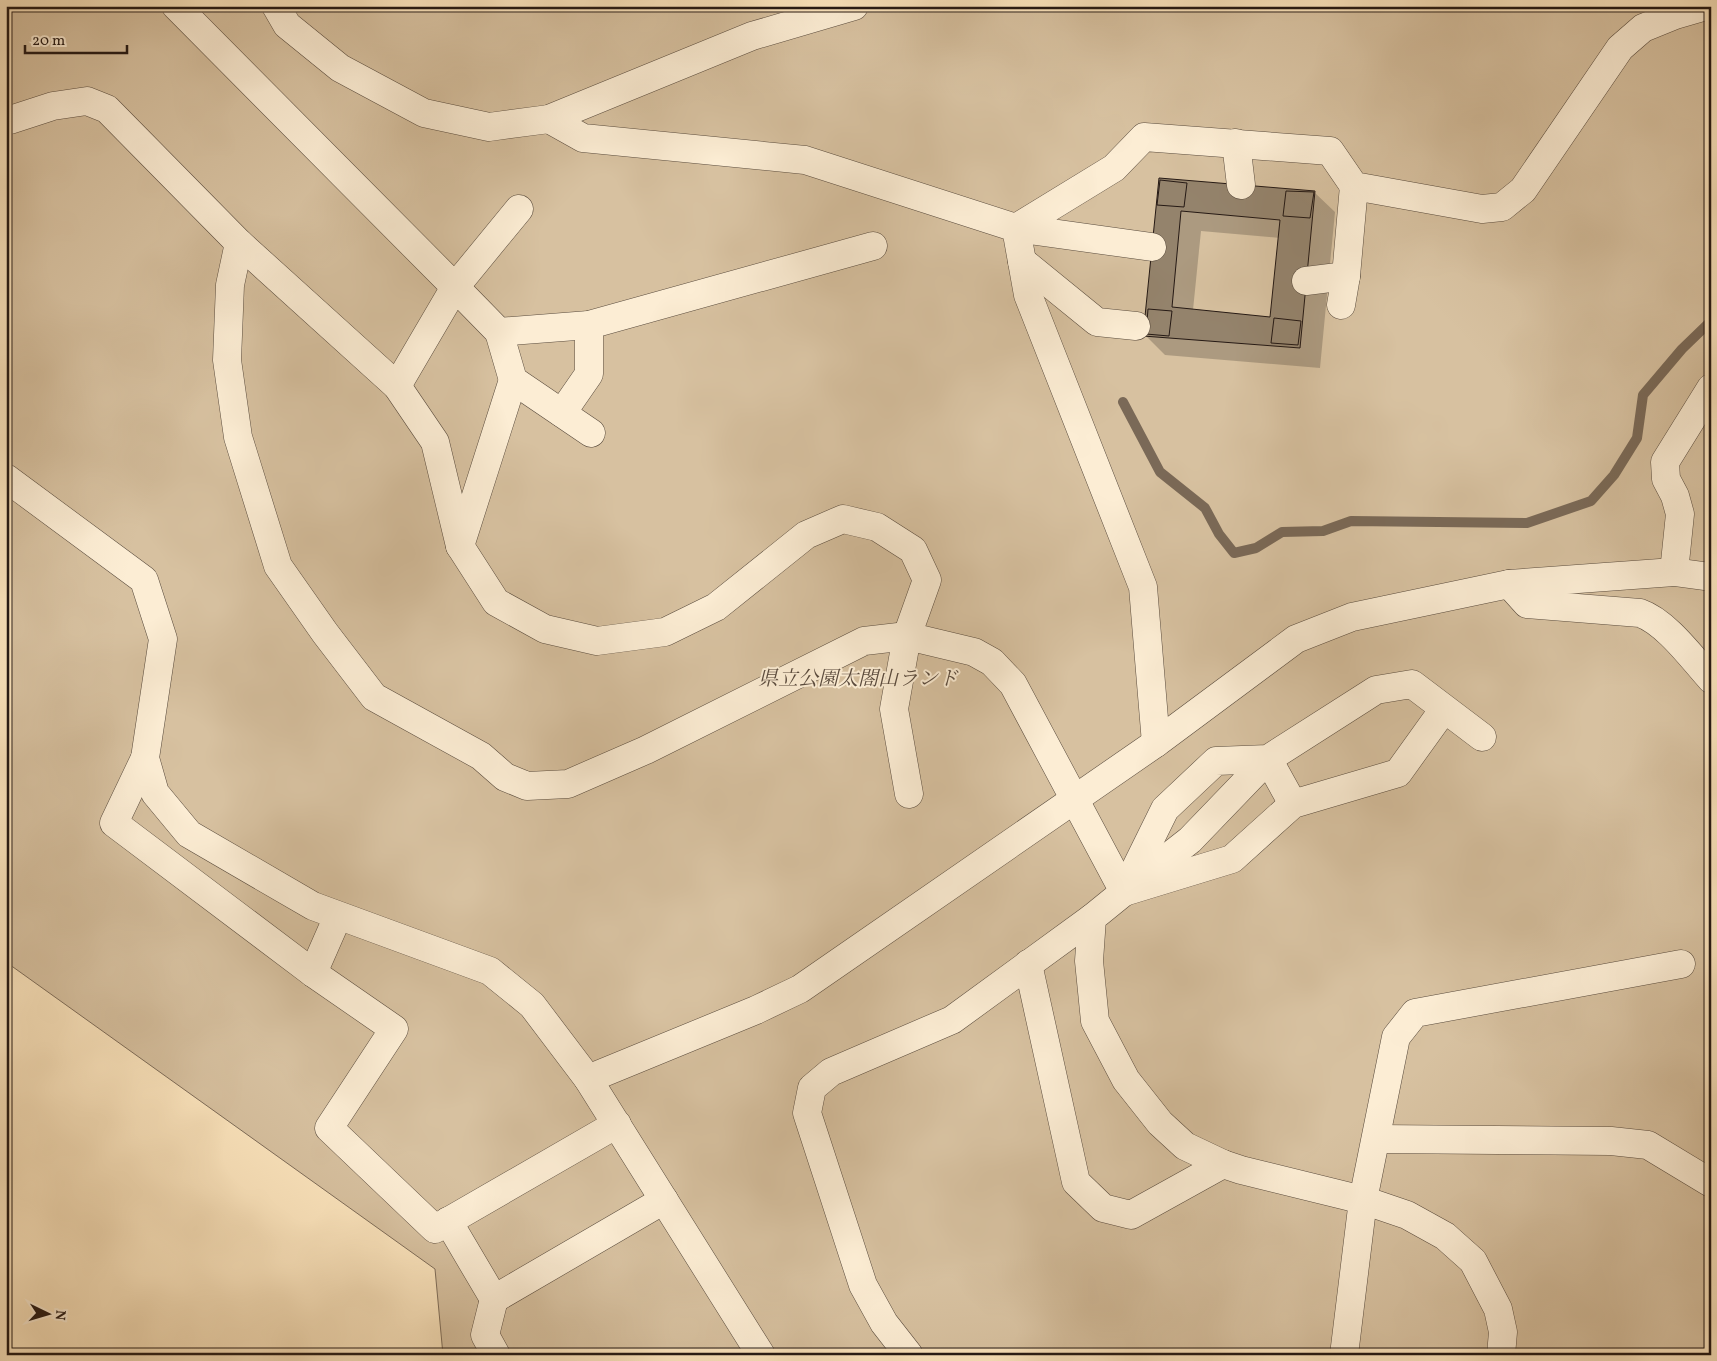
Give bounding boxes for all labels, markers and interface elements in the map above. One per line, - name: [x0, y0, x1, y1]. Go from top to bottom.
- scale bar: [25, 22, 128, 54]
- text: 20 m: [32, 31, 65, 52]
- park label: 県立公園太閤山ランド: [758, 666, 959, 694]
- north arrow: [22, 1288, 72, 1338]
- text: N: [50, 1309, 69, 1321]

